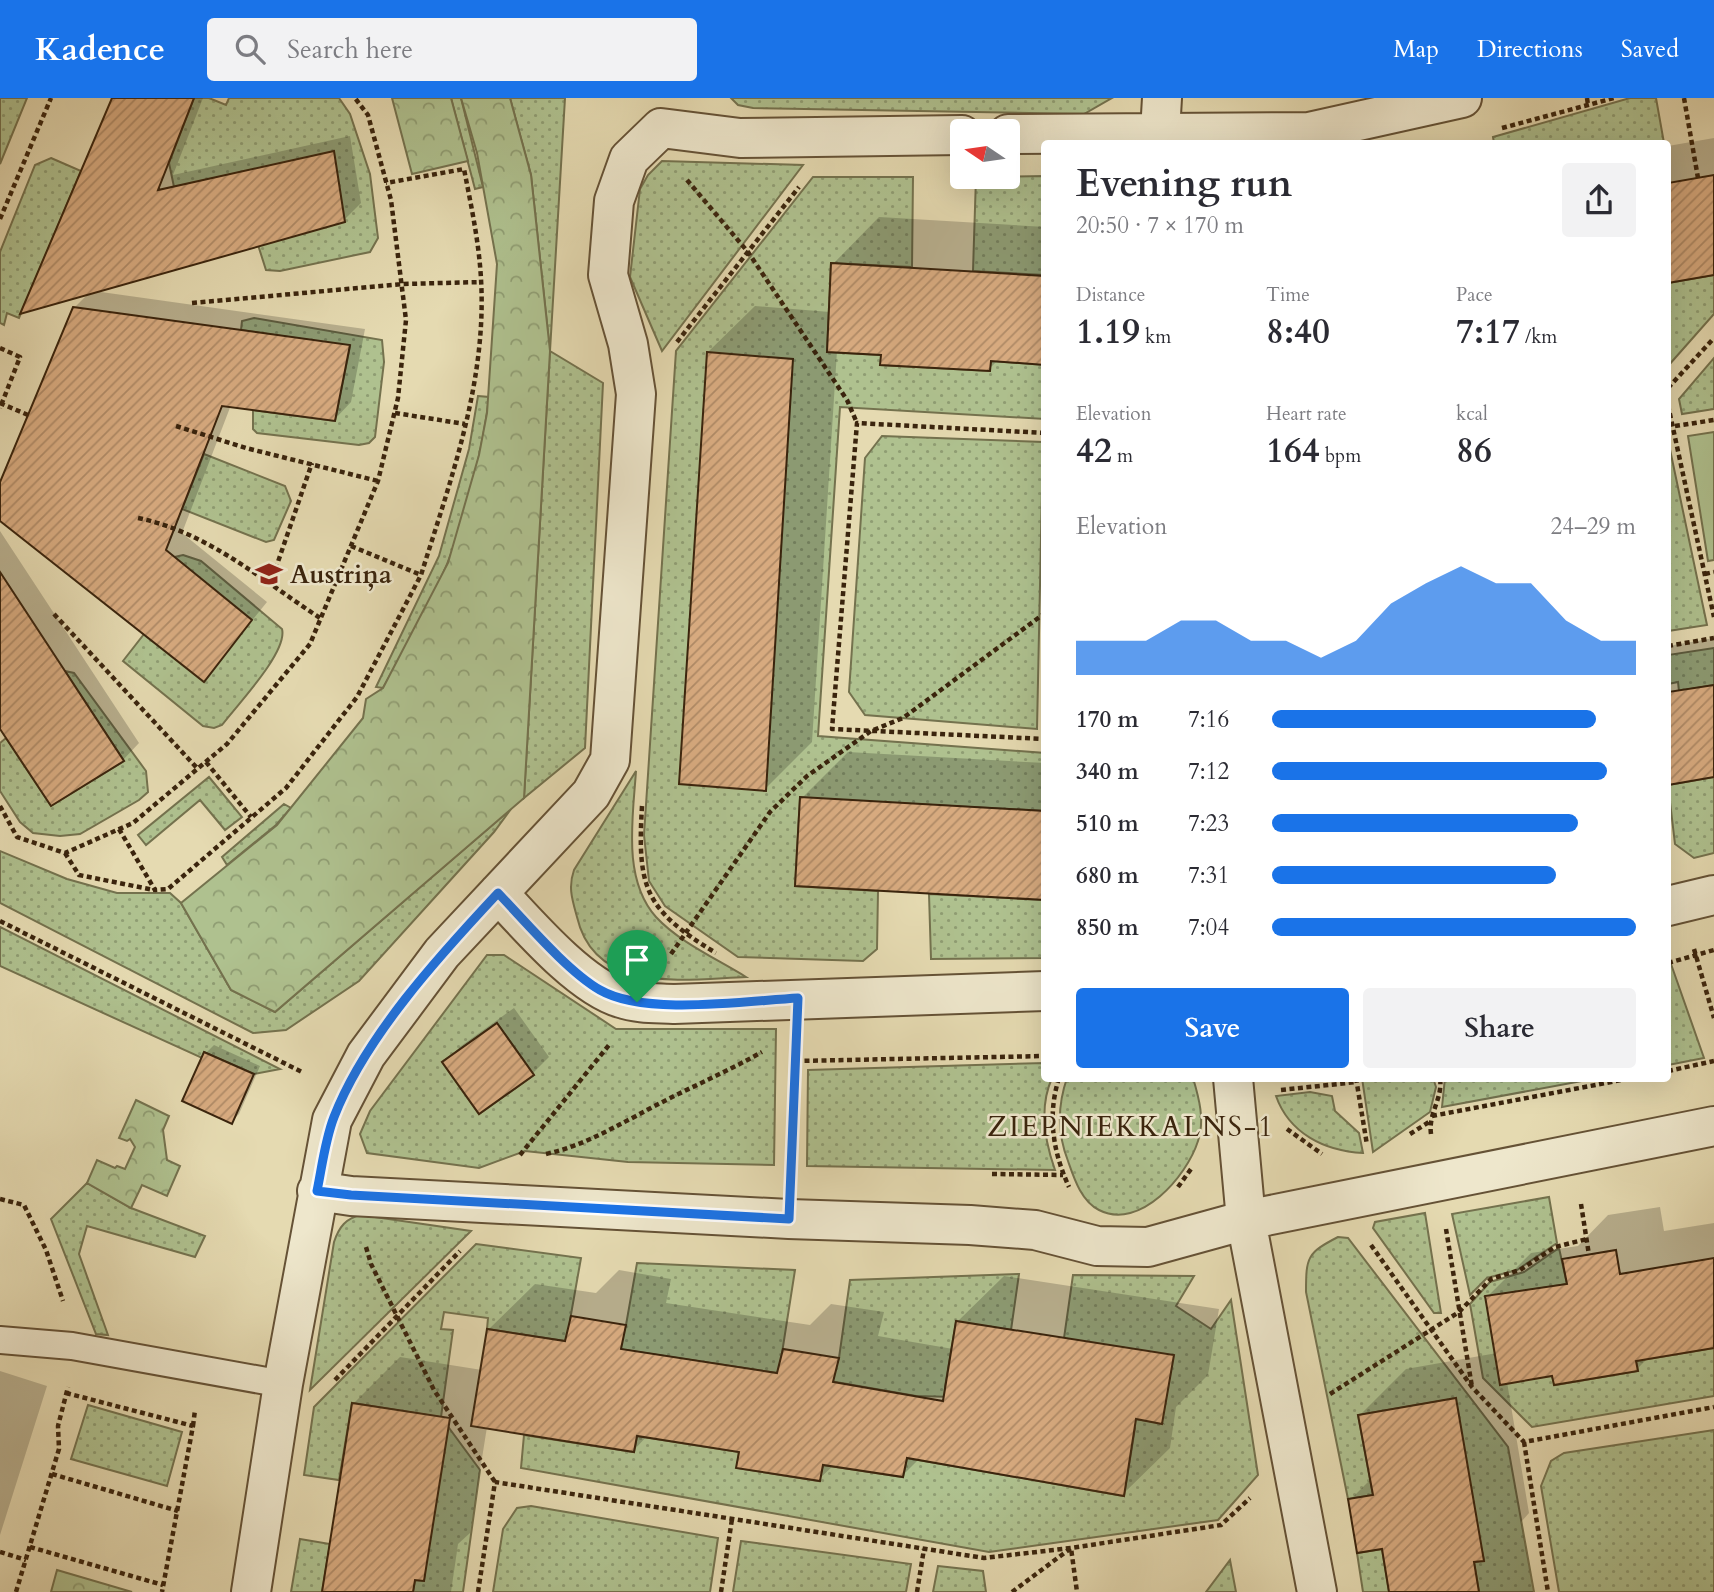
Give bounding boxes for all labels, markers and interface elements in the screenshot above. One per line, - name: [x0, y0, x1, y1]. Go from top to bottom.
- search box: [207, 18, 697, 81]
- text: Kadence: [35, 27, 165, 72]
- icon: search: [231, 30, 269, 68]
- text: Search here: [287, 32, 413, 67]
- text: Map: [1393, 33, 1439, 66]
- text: Directions: [1477, 33, 1583, 66]
- text: Saved: [1621, 33, 1679, 66]
- north arrow: [950, 119, 1020, 189]
- map controls: [950, 119, 1020, 189]
- text: Evening run: [1076, 158, 1292, 210]
- button: share: [1562, 163, 1636, 237]
- text: 20:50 · 7 × 170 m: [1076, 210, 1244, 241]
- text: Distance: [1076, 282, 1145, 308]
- text: Time: [1266, 282, 1310, 308]
- text: Pace: [1456, 282, 1493, 308]
- text: 1.19: [1076, 308, 1140, 356]
- text: 8:40: [1266, 308, 1330, 356]
- text: 7:17: [1456, 308, 1520, 356]
- text: km: [1140, 324, 1171, 350]
- text: /km: [1520, 324, 1557, 350]
- text: Elevation: [1076, 401, 1151, 427]
- text: Heart rate: [1266, 401, 1347, 427]
- text: kcal: [1456, 401, 1488, 427]
- text: 42: [1076, 427, 1112, 475]
- text: 164: [1266, 427, 1320, 475]
- text: 86: [1456, 427, 1492, 475]
- text: m: [1112, 443, 1133, 469]
- text: bpm: [1320, 443, 1361, 469]
- text: Elevation: [1076, 511, 1167, 542]
- text: 24–29 m: [1551, 511, 1636, 542]
- place label: Austriņa: [290, 557, 392, 592]
- school or university icon: Austriņa: [254, 559, 284, 589]
- text: 170 m: [1076, 704, 1139, 735]
- text: 7:16: [1188, 704, 1229, 735]
- text: 340 m: [1076, 756, 1139, 787]
- text: 7:12: [1188, 756, 1229, 787]
- text: 510 m: [1076, 808, 1139, 839]
- text: 7:23: [1188, 808, 1229, 839]
- text: 680 m: [1076, 860, 1139, 891]
- text: 7:31: [1188, 860, 1229, 891]
- text: 850 m: [1076, 912, 1139, 943]
- text: 7:04: [1188, 912, 1229, 943]
- pin: [607, 930, 667, 1002]
- icon: arrive: [618, 941, 656, 979]
- button: Save: [1076, 988, 1349, 1068]
- button: Share: [1363, 988, 1636, 1068]
- district label: ZIEPNIEKKALNS-1: [987, 1108, 1275, 1146]

